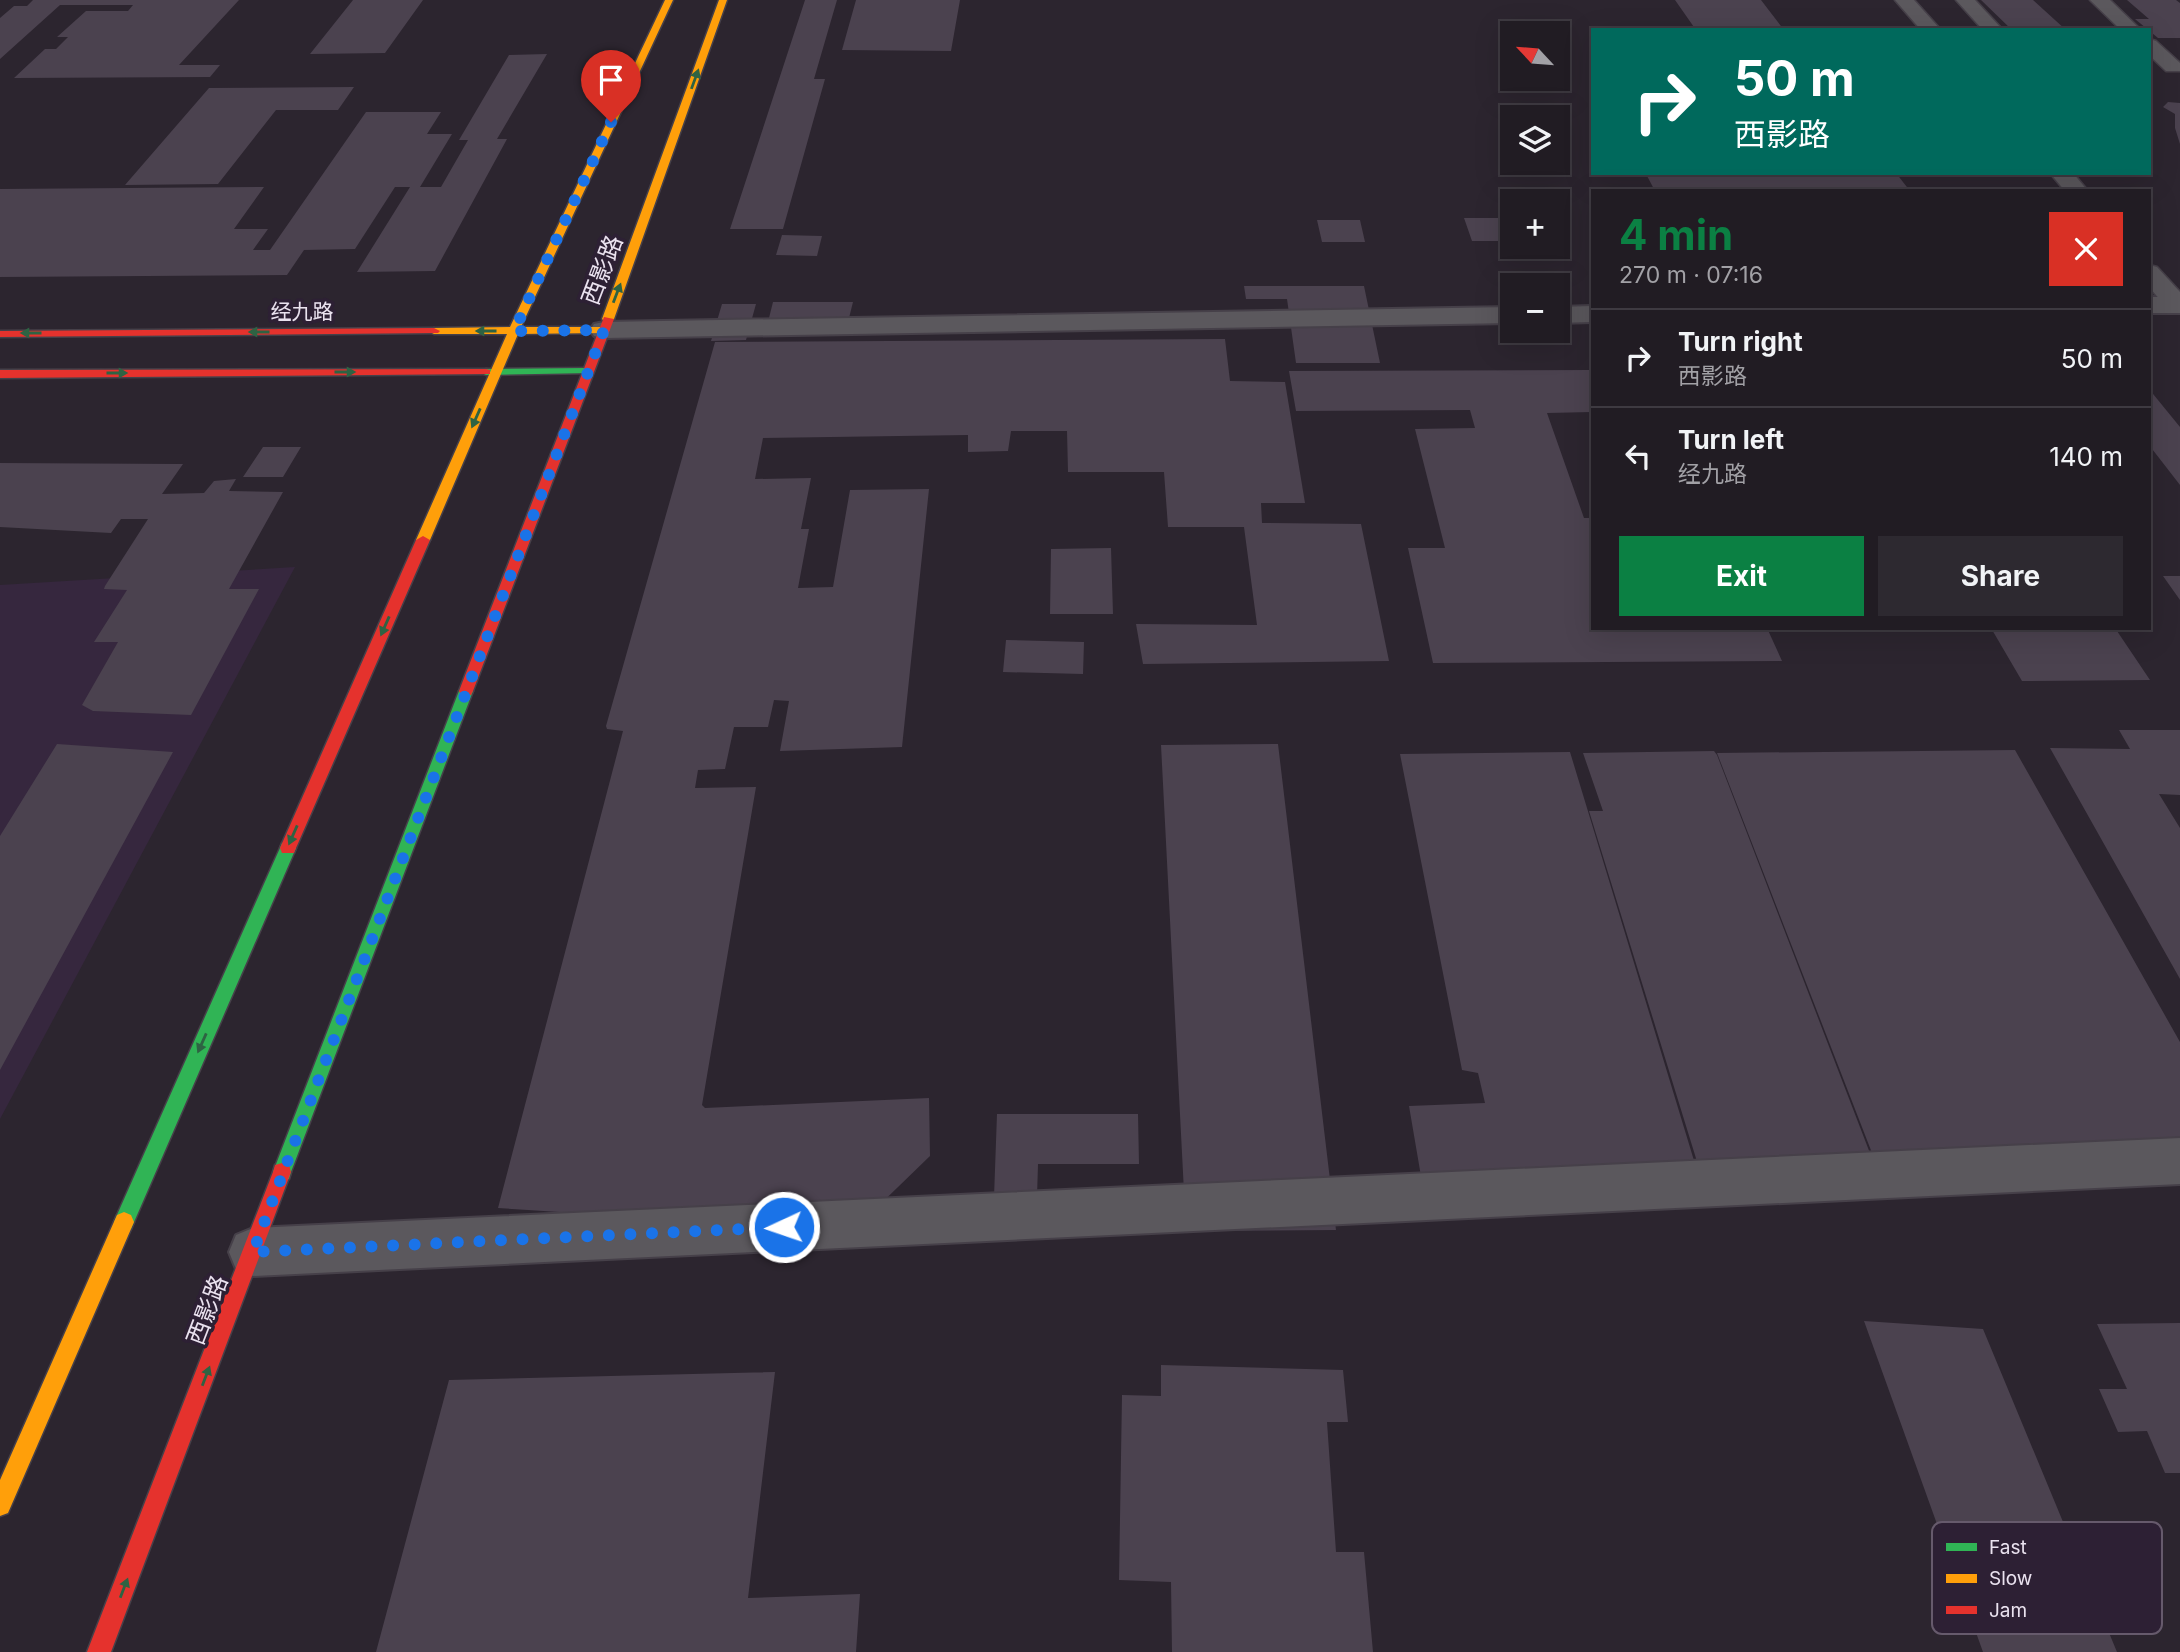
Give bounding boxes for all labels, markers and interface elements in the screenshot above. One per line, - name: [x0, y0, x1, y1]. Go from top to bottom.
- north arrow: [1500, 21, 1570, 91]
- map controls: [1500, 21, 1570, 343]
- text: 50 m: [1734, 49, 1855, 108]
- pin: [581, 50, 641, 122]
- icon: right: [1619, 56, 1710, 147]
- icon: arrive: [592, 61, 630, 99]
- one-way arrow: [690, 69, 701, 90]
- button: layers: [1500, 105, 1570, 175]
- text: 西影路: [1734, 115, 1830, 154]
- button: +: [1500, 189, 1570, 259]
- text: 4 min: [1619, 209, 1733, 260]
- button: close: [2049, 212, 2123, 286]
- street label: 西影路: [576, 231, 628, 309]
- text: 270 m · 07:16: [1619, 261, 1763, 289]
- button: −: [1500, 273, 1570, 343]
- one-way arrow: [612, 283, 623, 304]
- street label: 经九路: [271, 299, 334, 324]
- one-way arrow: [475, 325, 497, 337]
- one-way arrow: [248, 326, 270, 338]
- text: Turn right: [1678, 326, 1803, 357]
- one-way arrow: [20, 327, 42, 339]
- icon: right: [1619, 339, 1657, 377]
- text: 50 m: [2061, 343, 2123, 374]
- text: 西影路: [1678, 362, 1747, 390]
- one-way arrow: [334, 366, 356, 378]
- one-way arrow: [106, 367, 128, 379]
- one-way arrow: [470, 408, 482, 428]
- text: Turn left: [1678, 424, 1784, 455]
- icon: left: [1619, 437, 1657, 475]
- text: 140 m: [2049, 441, 2123, 472]
- text: 经九路: [1678, 460, 1747, 488]
- button: Exit: [1619, 536, 1864, 616]
- button: Share: [1878, 536, 2123, 616]
- one-way arrow: [379, 616, 390, 637]
- one-way arrow: [287, 824, 298, 845]
- one-way arrow: [196, 1033, 208, 1053]
- position arrow: [747, 1190, 821, 1264]
- street label: 西影路: [181, 1271, 233, 1349]
- one-way arrow: [200, 1365, 211, 1386]
- legend: [1932, 1522, 2162, 1634]
- text: Fast: [1989, 1536, 2027, 1559]
- text: Slow: [1989, 1567, 2032, 1590]
- one-way arrow: [118, 1578, 129, 1599]
- text: Jam: [1989, 1599, 2027, 1622]

